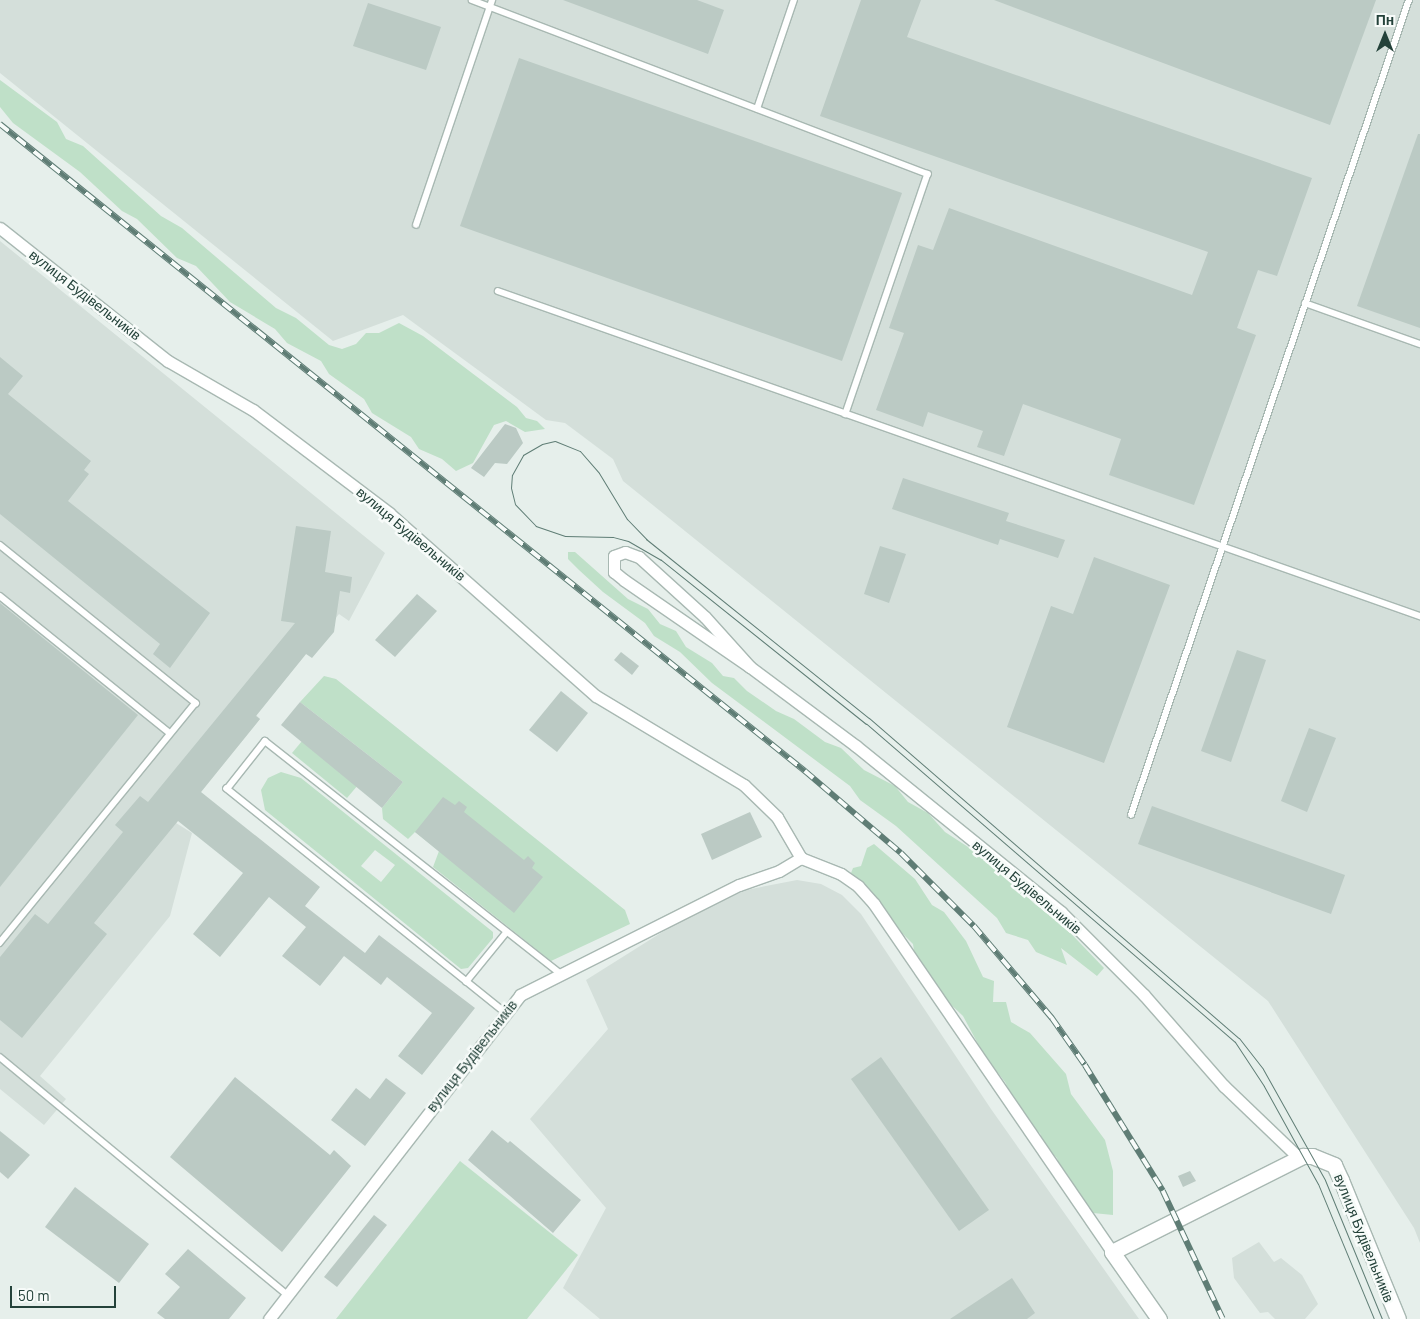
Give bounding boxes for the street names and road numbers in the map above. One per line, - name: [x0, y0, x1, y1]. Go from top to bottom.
- street label: вулиця Будівельників: [26, 246, 144, 344]
- street label: вулиця Будівельників: [353, 483, 469, 585]
- street label: вулиця Будівельників: [969, 836, 1085, 938]
- street label: вулиця Будівельників: [423, 997, 521, 1115]
- street label: вулиця Будівельників: [1331, 1171, 1397, 1305]

